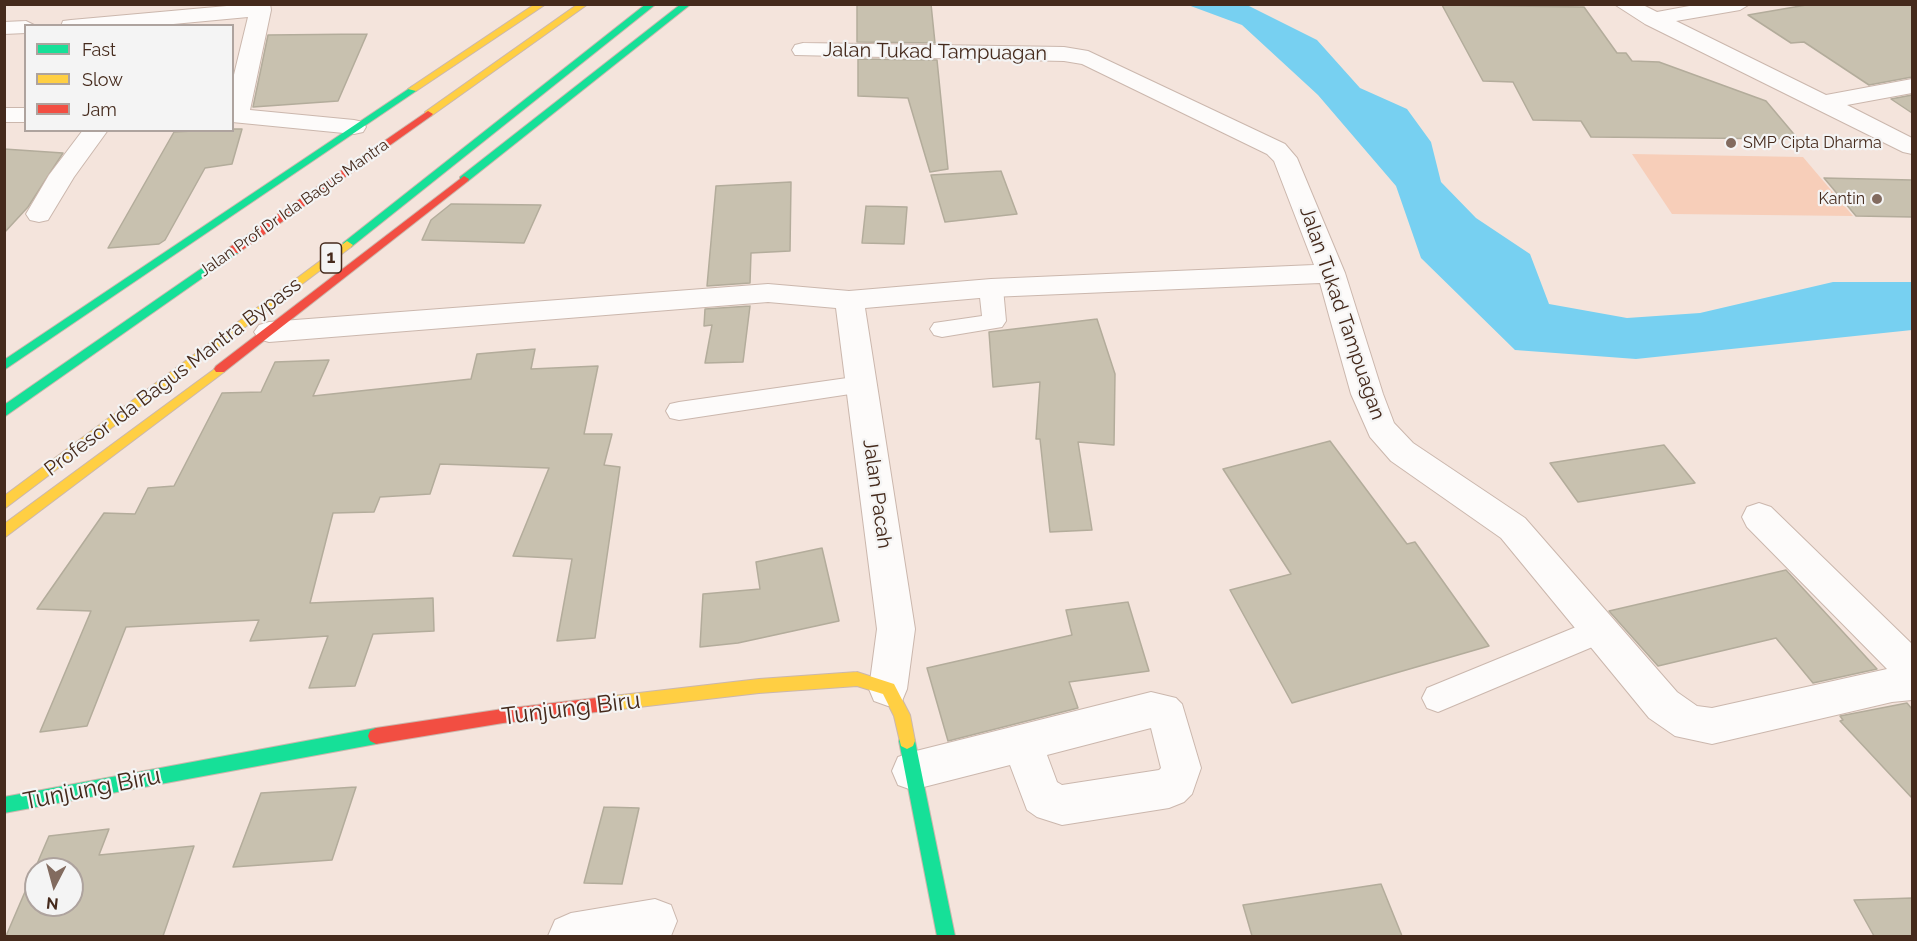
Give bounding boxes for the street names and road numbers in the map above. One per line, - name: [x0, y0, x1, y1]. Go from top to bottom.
- street label: Jalan Tukad Tampuagan: [823, 38, 1047, 66]
- street label: Jalan Prof Dr Ida Bagus Mantra: [196, 135, 392, 281]
- street label: Jalan Tukad Tampuagan: [1294, 203, 1390, 423]
- road number: 1: [320, 243, 342, 273]
- street label: Profesor Ida Bagus Mantra Bypass: [40, 273, 306, 481]
- street label: Jalan Pacah: [857, 438, 897, 550]
- street label: Tunjung Biru: [500, 686, 642, 732]
- street label: Tunjung Biru: [21, 762, 163, 816]

